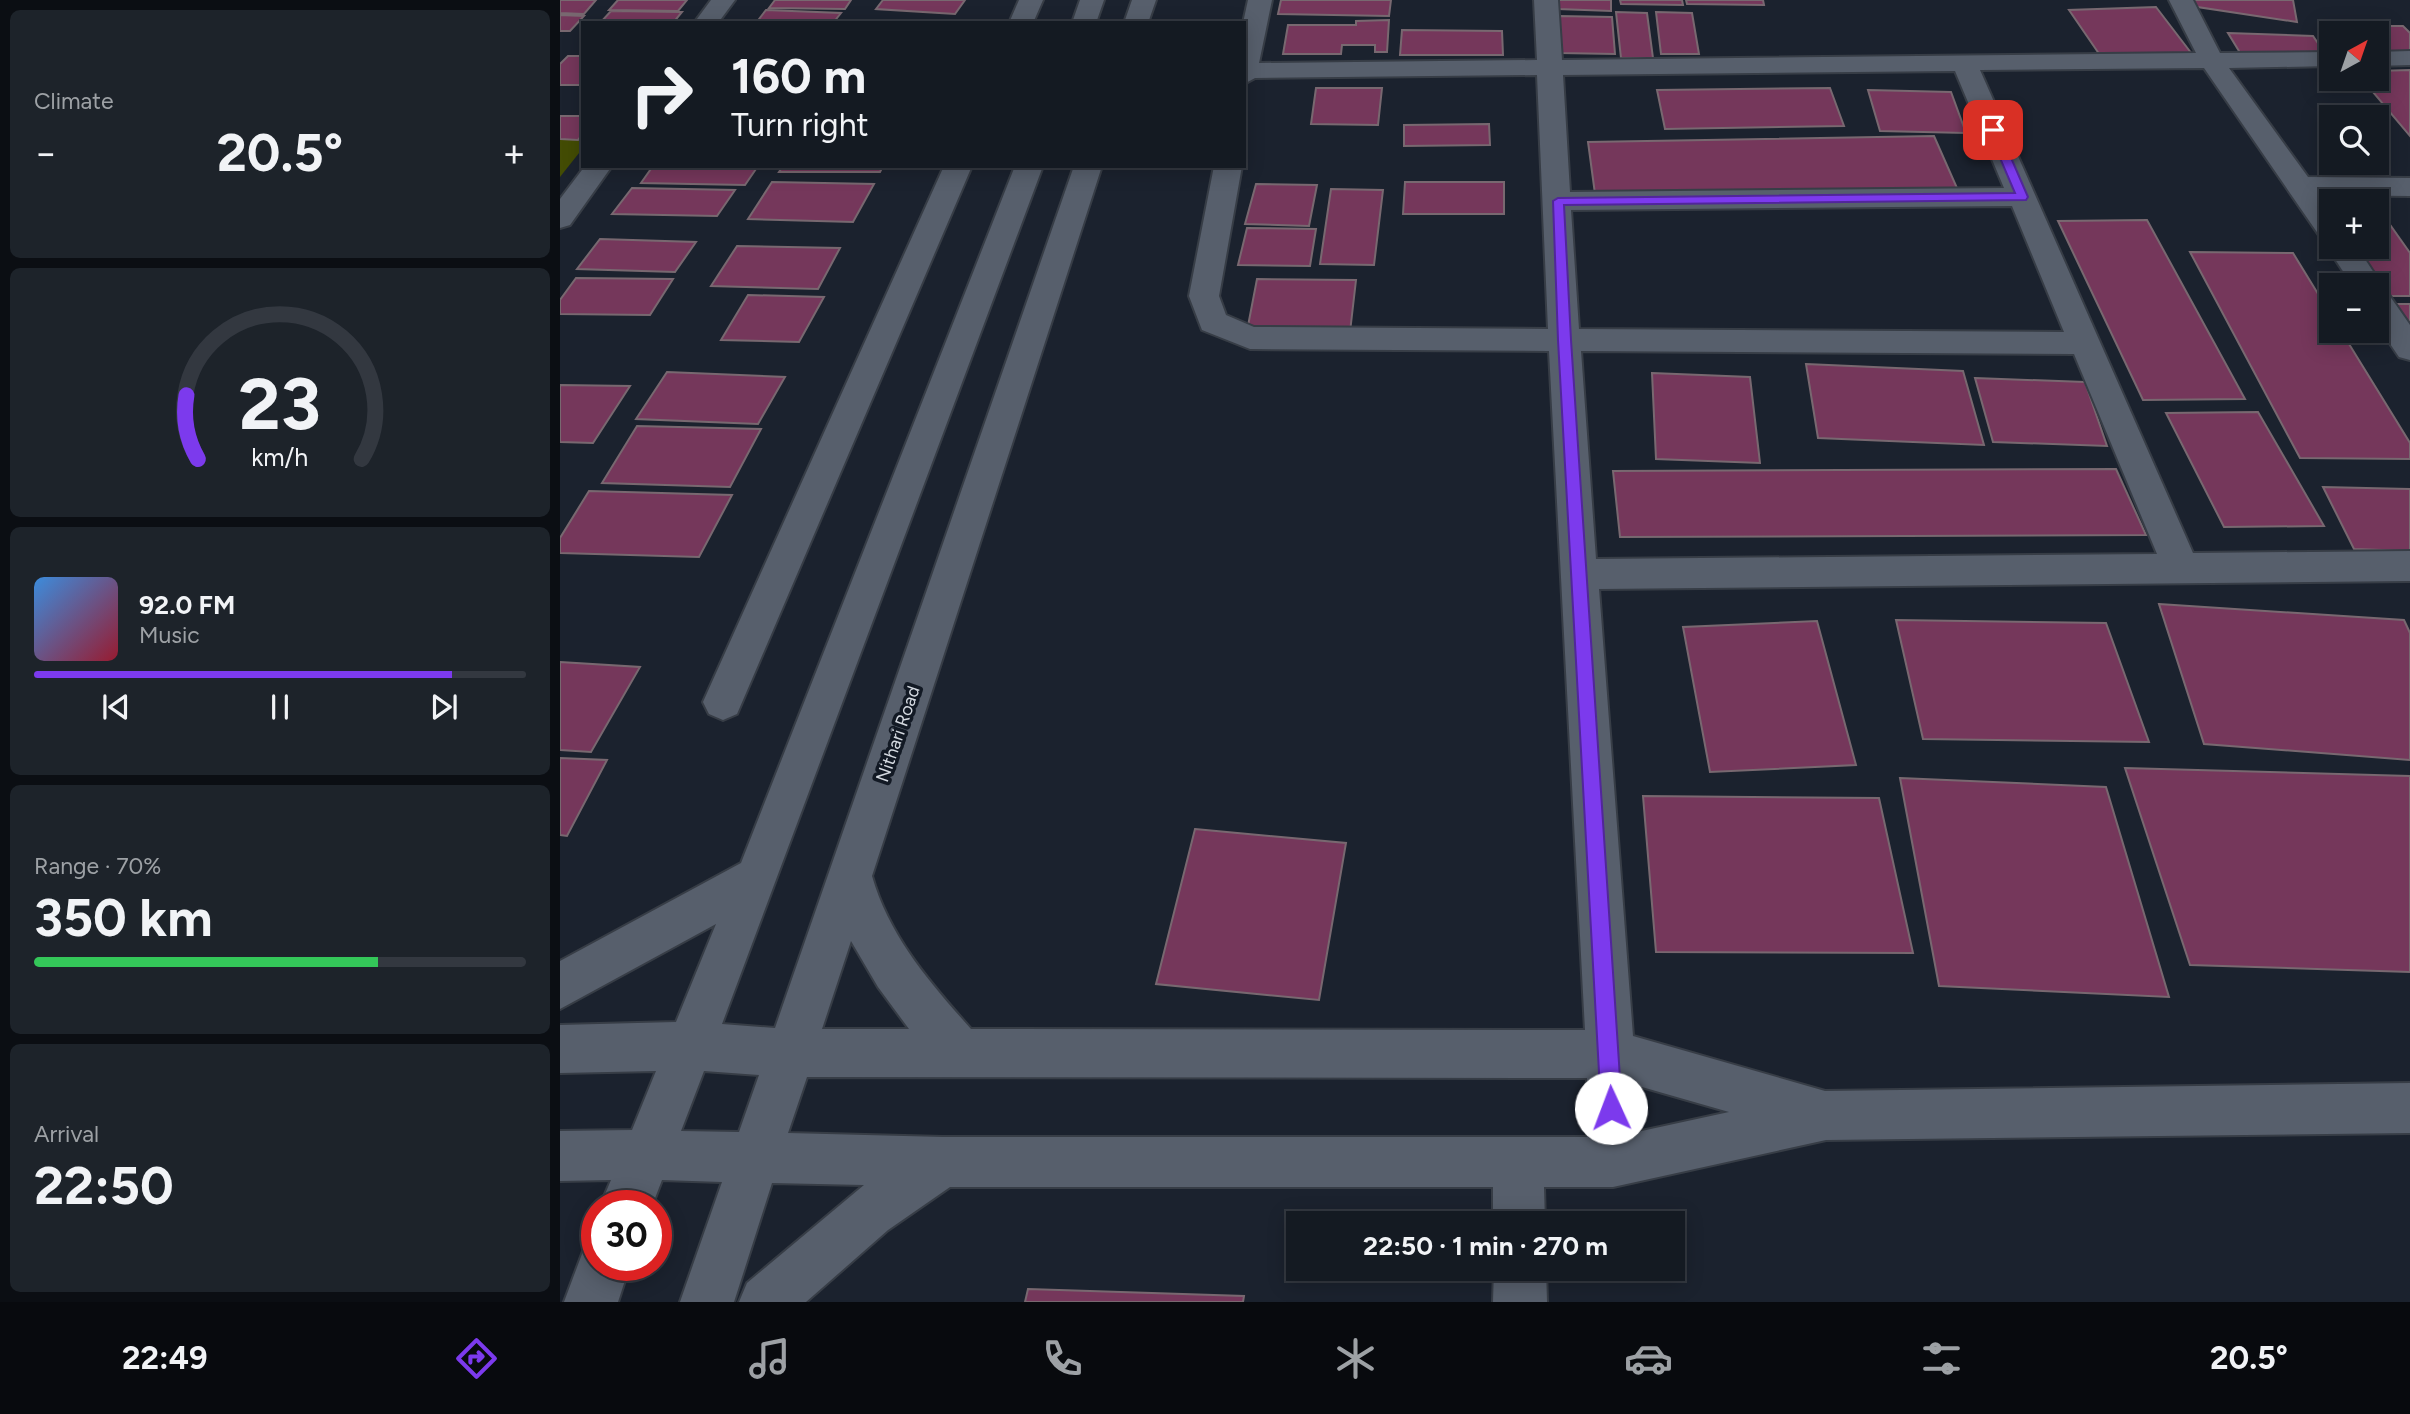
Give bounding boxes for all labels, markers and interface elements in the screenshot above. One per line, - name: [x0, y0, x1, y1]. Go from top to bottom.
- north arrow: [2319, 21, 2389, 91]
- map controls: [2319, 21, 2389, 343]
- text: 160 m: [731, 46, 866, 105]
- icon: right: [616, 49, 707, 140]
- text: Climate: [34, 87, 113, 115]
- pin: [1963, 100, 2023, 160]
- button: search: [2319, 105, 2389, 175]
- text: Turn right: [731, 106, 869, 144]
- icon: arrive: [1974, 111, 2012, 149]
- text: 20.5°: [217, 122, 343, 184]
- text: −: [34, 130, 58, 176]
- text: +: [502, 130, 526, 176]
- button: +: [2319, 189, 2389, 259]
- button: −: [2319, 273, 2389, 343]
- text: 23: [239, 360, 321, 447]
- text: km/h: [251, 441, 309, 471]
- text: 92.0 FM: [139, 589, 235, 621]
- text: Music: [139, 621, 200, 649]
- street label: Nithari Road: [871, 683, 925, 785]
- icon: previous: [97, 688, 135, 726]
- icon: pause: [261, 688, 299, 726]
- icon: next: [425, 688, 463, 726]
- text: Range · 70%: [34, 852, 161, 880]
- text: 350 km: [34, 887, 213, 949]
- position arrow: [1574, 1071, 1648, 1145]
- text: Arrival: [34, 1120, 99, 1148]
- text: 22:50: [34, 1155, 174, 1217]
- speed limit sign: 30: [581, 1190, 672, 1281]
- text: 22:50 · 1 min · 270 m: [1363, 1230, 1608, 1262]
- icon: directions: [452, 1334, 501, 1383]
- icon: music: [745, 1334, 794, 1383]
- icon: phone: [1038, 1334, 1087, 1383]
- icon: climate: [1331, 1334, 1380, 1383]
- icon: car: [1624, 1334, 1673, 1383]
- icon: filters: [1917, 1334, 1966, 1383]
- text: 22:49: [122, 1339, 208, 1377]
- text: 20.5°: [2210, 1339, 2288, 1377]

